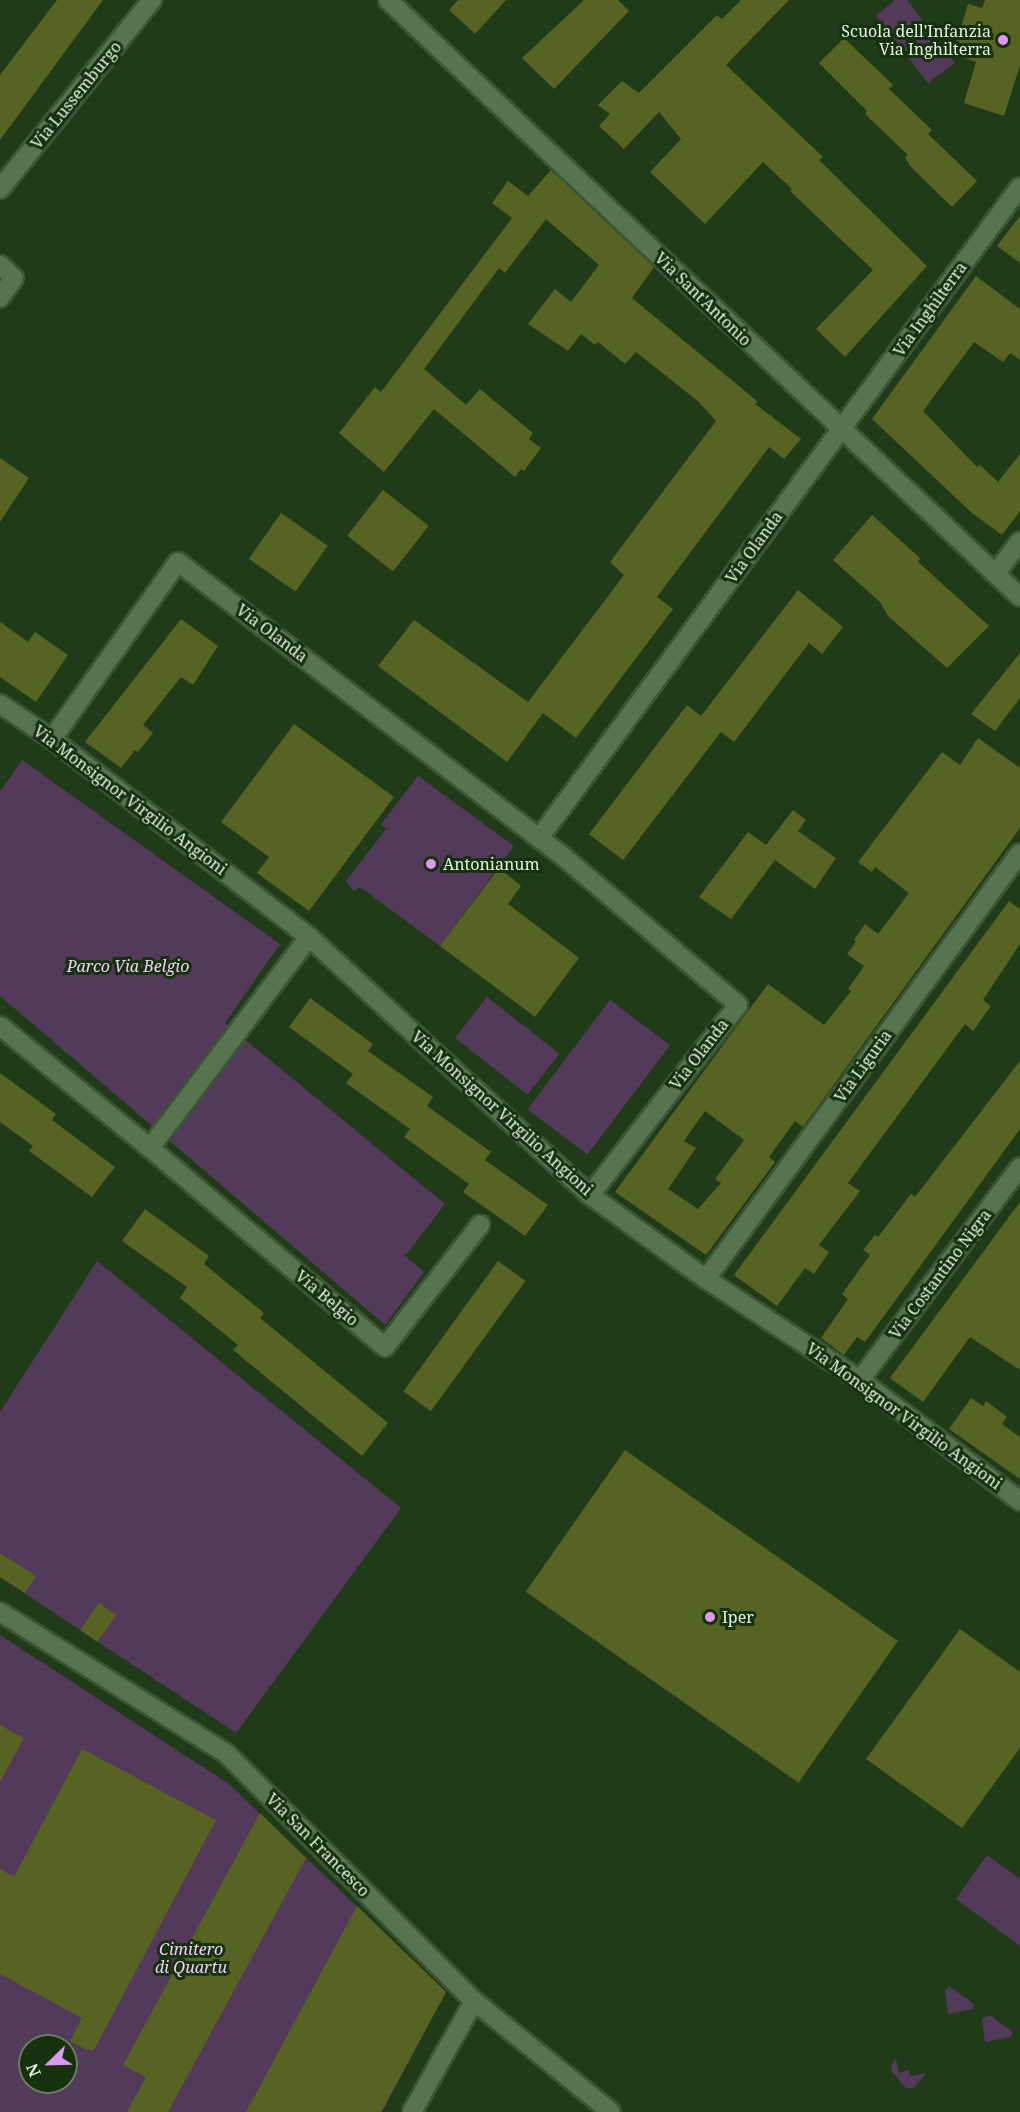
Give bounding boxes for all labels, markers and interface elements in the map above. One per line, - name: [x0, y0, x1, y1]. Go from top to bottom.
- place label: Scuola dell'Infanzia Via Inghilterra: [841, 21, 991, 59]
- marker: Scuola dell'Infanzia Via Inghilterra: [996, 33, 1010, 47]
- street label: Via Lussemburgo: [27, 37, 125, 153]
- street label: Via Sant'Antonio: [651, 248, 755, 350]
- street label: Via Inghilterra: [889, 258, 971, 360]
- street label: Via Olanda: [722, 507, 786, 587]
- street label: Via Olanda: [233, 600, 311, 666]
- street label: Via Monsignor Virgilio Angioni: [30, 721, 230, 879]
- place label: Antonianum: [443, 854, 540, 874]
- marker: Antonianum: [424, 857, 438, 871]
- park label: Parco Via Belgio: [67, 956, 189, 976]
- street label: Via Olanda: [666, 1015, 732, 1093]
- street label: Via Liguria: [830, 1026, 896, 1106]
- street label: Via Monsignor Virgilio Angioni: [408, 1027, 596, 1199]
- street label: Via Costantino Nigra: [885, 1206, 995, 1342]
- street label: Via Belgio: [292, 1266, 362, 1330]
- street label: Via Monsignor Virgilio Angioni: [803, 1339, 1005, 1493]
- place label: Iper: [722, 1607, 754, 1627]
- marker: Iper: [703, 1610, 717, 1624]
- street label: Via San Francesco: [262, 1789, 374, 1901]
- park label: Cimitero di Quartu: [155, 1939, 227, 1977]
- north arrow: [18, 2034, 78, 2094]
- text: N: [21, 2060, 46, 2080]

